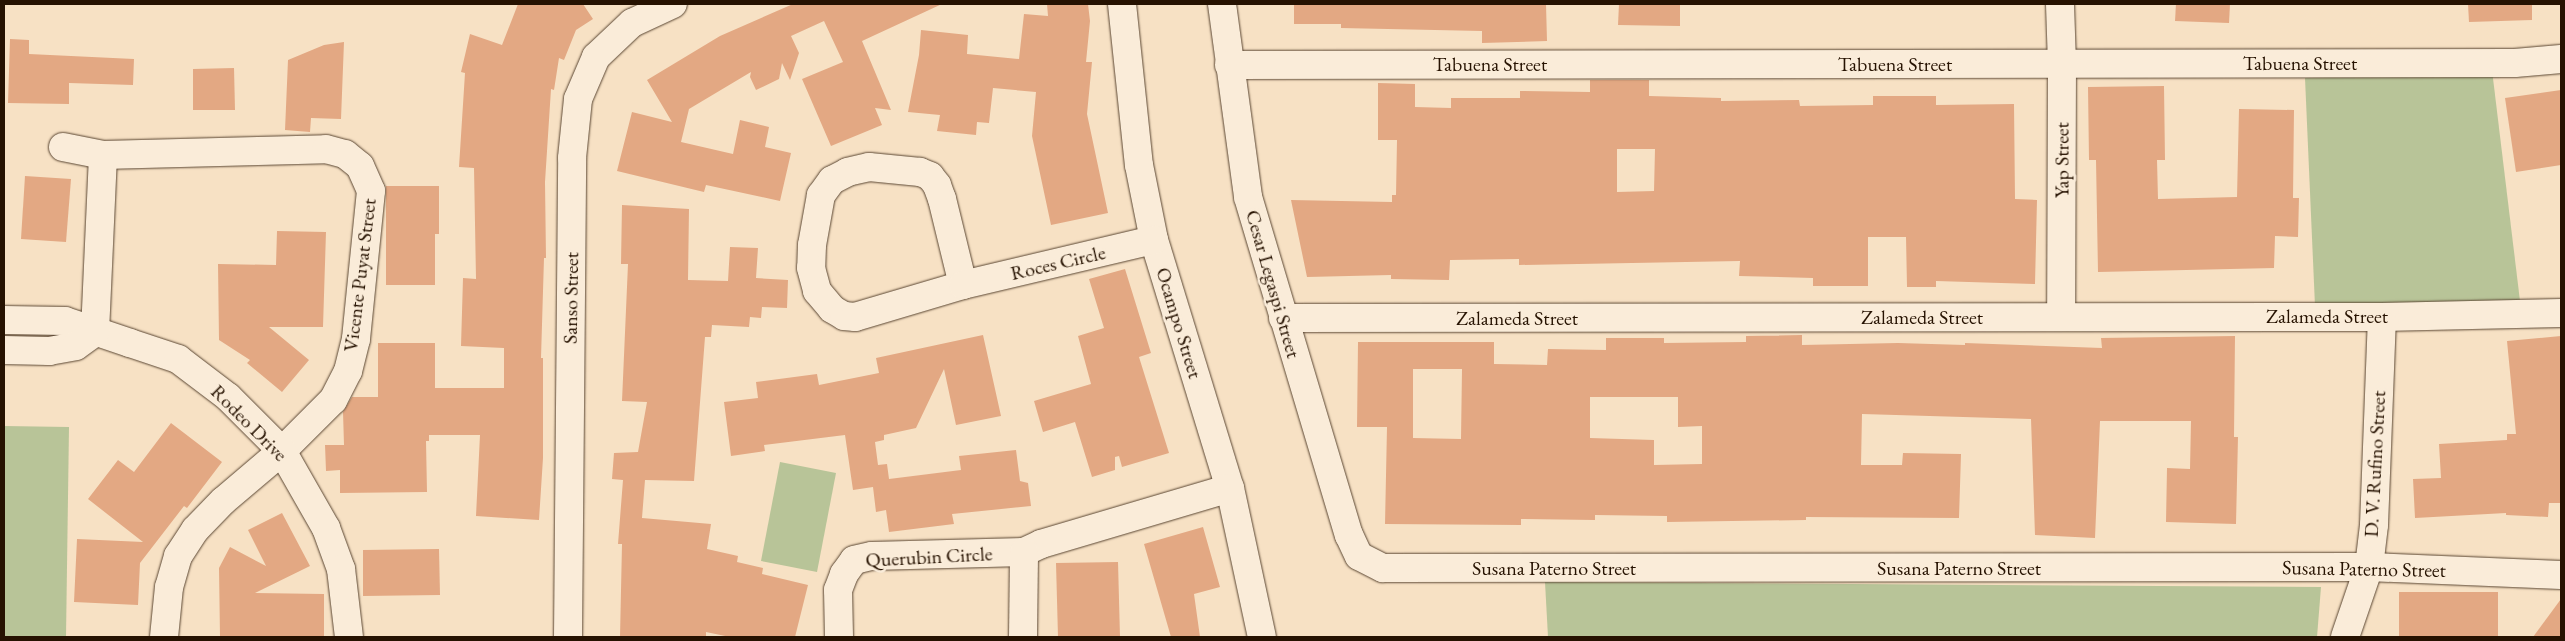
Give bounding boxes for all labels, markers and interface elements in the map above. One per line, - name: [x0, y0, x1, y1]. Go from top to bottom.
- street label: Tabuena Street: [2243, 51, 2357, 75]
- street label: Tabuena Street: [1433, 52, 1547, 76]
- street label: Tabuena Street: [1838, 52, 1952, 76]
- street label: Yap Street: [2050, 122, 2074, 198]
- street label: Vicente Puyat Street: [339, 197, 381, 353]
- street label: Cesar Legaspi Street: [1240, 207, 1306, 361]
- street label: Roces Circle: [1008, 240, 1108, 286]
- street label: Sanso Street: [558, 252, 584, 344]
- street label: Ocampo Street: [1151, 265, 1207, 381]
- street label: Zalameda Street: [2266, 304, 2388, 328]
- street label: Zalameda Street: [1861, 305, 1983, 329]
- street label: Zalameda Street: [1456, 306, 1578, 330]
- street label: Rodeo Drive: [206, 380, 292, 466]
- street label: D. V. Rufino Street: [2359, 390, 2391, 538]
- street label: Querubin Circle: [865, 542, 993, 572]
- street label: Susana Paterno Street: [1472, 556, 1636, 580]
- street label: Susana Paterno Street: [1877, 556, 2041, 580]
- street label: Susana Paterno Street: [2282, 556, 2446, 582]

